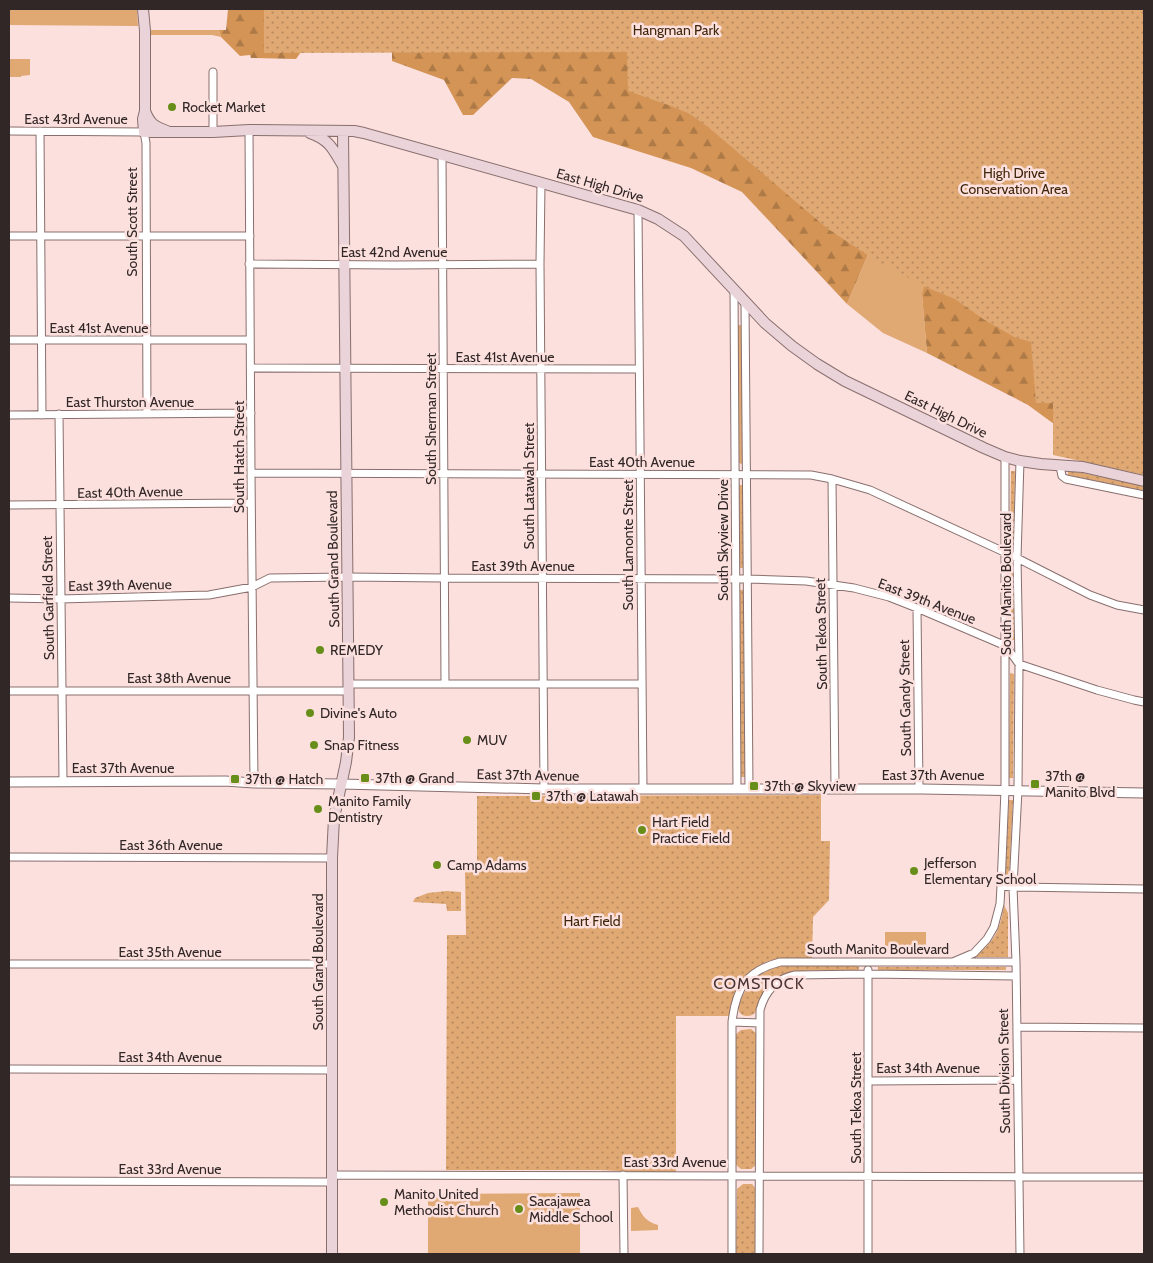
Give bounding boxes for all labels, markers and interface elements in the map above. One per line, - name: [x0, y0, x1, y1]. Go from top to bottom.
- park label: Hangman Park: [633, 21, 720, 39]
- place label: Rocket Market: [182, 98, 266, 116]
- marker: Rocket Market: [166, 101, 178, 113]
- street label: East 43rd Avenue: [24, 110, 128, 128]
- street label: East High Drive: [554, 164, 646, 206]
- park label: High Drive Conservation Area: [960, 164, 1068, 198]
- street label: South Scott Street: [123, 167, 141, 277]
- street label: East 42nd Avenue: [341, 243, 447, 261]
- street label: East 41st Avenue: [50, 319, 148, 337]
- street label: East 41st Avenue: [456, 348, 554, 366]
- street label: South Sherman Street: [422, 353, 440, 485]
- street label: East High Drive: [902, 386, 990, 442]
- street label: East Thurston Avenue: [66, 393, 194, 411]
- street label: South Hatch Street: [230, 400, 248, 513]
- street label: South Latawah Street: [520, 422, 538, 550]
- street label: East 40th Avenue: [589, 453, 695, 471]
- street label: South Lamonte Street: [619, 479, 637, 611]
- street label: South Skyview Drive: [714, 479, 732, 601]
- street label: East 40th Avenue: [77, 482, 183, 502]
- street label: South Grand Boulevard: [323, 490, 343, 628]
- street label: South Manito Boulevard: [997, 513, 1015, 655]
- street label: South Garfield Street: [38, 536, 58, 660]
- street label: East 39th Avenue: [471, 557, 575, 575]
- street label: East 39th Avenue: [875, 574, 979, 628]
- street label: East 39th Avenue: [68, 575, 172, 595]
- street label: South Tekoa Street: [811, 578, 831, 690]
- street label: South Gandy Street: [895, 639, 915, 756]
- place label: REMEDY: [330, 641, 384, 659]
- marker: REMEDY: [314, 644, 326, 656]
- street label: East 38th Avenue: [127, 669, 231, 687]
- place label: Divine's Auto: [320, 704, 397, 722]
- marker: Divine's Auto: [304, 707, 316, 719]
- place label: MUV: [477, 731, 507, 749]
- marker: MUV: [461, 734, 473, 746]
- place label: Snap Fitness: [324, 736, 399, 754]
- marker: Snap Fitness: [308, 739, 320, 751]
- street label: East 37th Avenue: [72, 759, 174, 777]
- street label: East 37th Avenue: [477, 765, 579, 785]
- street label: East 37th Avenue: [882, 766, 984, 784]
- place label: 37th @ Manito Blvd: [1045, 767, 1115, 801]
- place label: 37th @ Grand: [375, 769, 454, 787]
- place label: 37th @ Hatch: [245, 770, 323, 788]
- marker: 37th @ Grand: [359, 772, 371, 784]
- marker: 37th @ Hatch: [229, 773, 241, 785]
- place label: 37th @ Skyview: [764, 777, 856, 795]
- marker: 37th @ Manito Blvd: [1029, 778, 1041, 790]
- marker: 37th @ Skyview: [748, 780, 760, 792]
- place label: 37th @ Latawah: [546, 787, 639, 805]
- marker: 37th @ Latawah: [530, 790, 542, 802]
- place label: Manito Family Dentistry: [328, 792, 411, 826]
- marker: Manito Family Dentistry: [312, 803, 324, 815]
- place label: Hart Field Practice Field: [652, 813, 730, 847]
- marker: Hart Field Practice Field: [636, 824, 648, 836]
- street label: East 36th Avenue: [119, 836, 223, 854]
- place label: Jefferson Elementary School: [923, 854, 1037, 888]
- place label: Camp Adams: [447, 856, 527, 874]
- marker: Camp Adams: [431, 859, 443, 871]
- marker: Jefferson Elementary School: [908, 865, 920, 877]
- street label: South Grand Boulevard: [309, 893, 327, 1031]
- park label: Hart Field: [563, 912, 621, 930]
- street label: South Manito Boulevard: [807, 940, 949, 958]
- street label: East 35th Avenue: [118, 943, 222, 961]
- district label: COMSTOCK: [713, 974, 805, 993]
- street label: South Division Street: [994, 1008, 1014, 1134]
- street label: East 34th Avenue: [118, 1048, 222, 1066]
- street label: South Tekoa Street: [847, 1052, 865, 1164]
- street label: East 34th Avenue: [876, 1059, 980, 1077]
- street label: East 33rd Avenue: [624, 1153, 726, 1171]
- street label: East 33rd Avenue: [119, 1160, 221, 1178]
- place label: Manito United Methodist Church: [394, 1185, 499, 1219]
- place label: Sacajawea Middle School: [529, 1192, 614, 1226]
- marker: Manito United Methodist Church: [378, 1196, 390, 1208]
- marker: Sacajawea Middle School: [513, 1203, 525, 1215]

